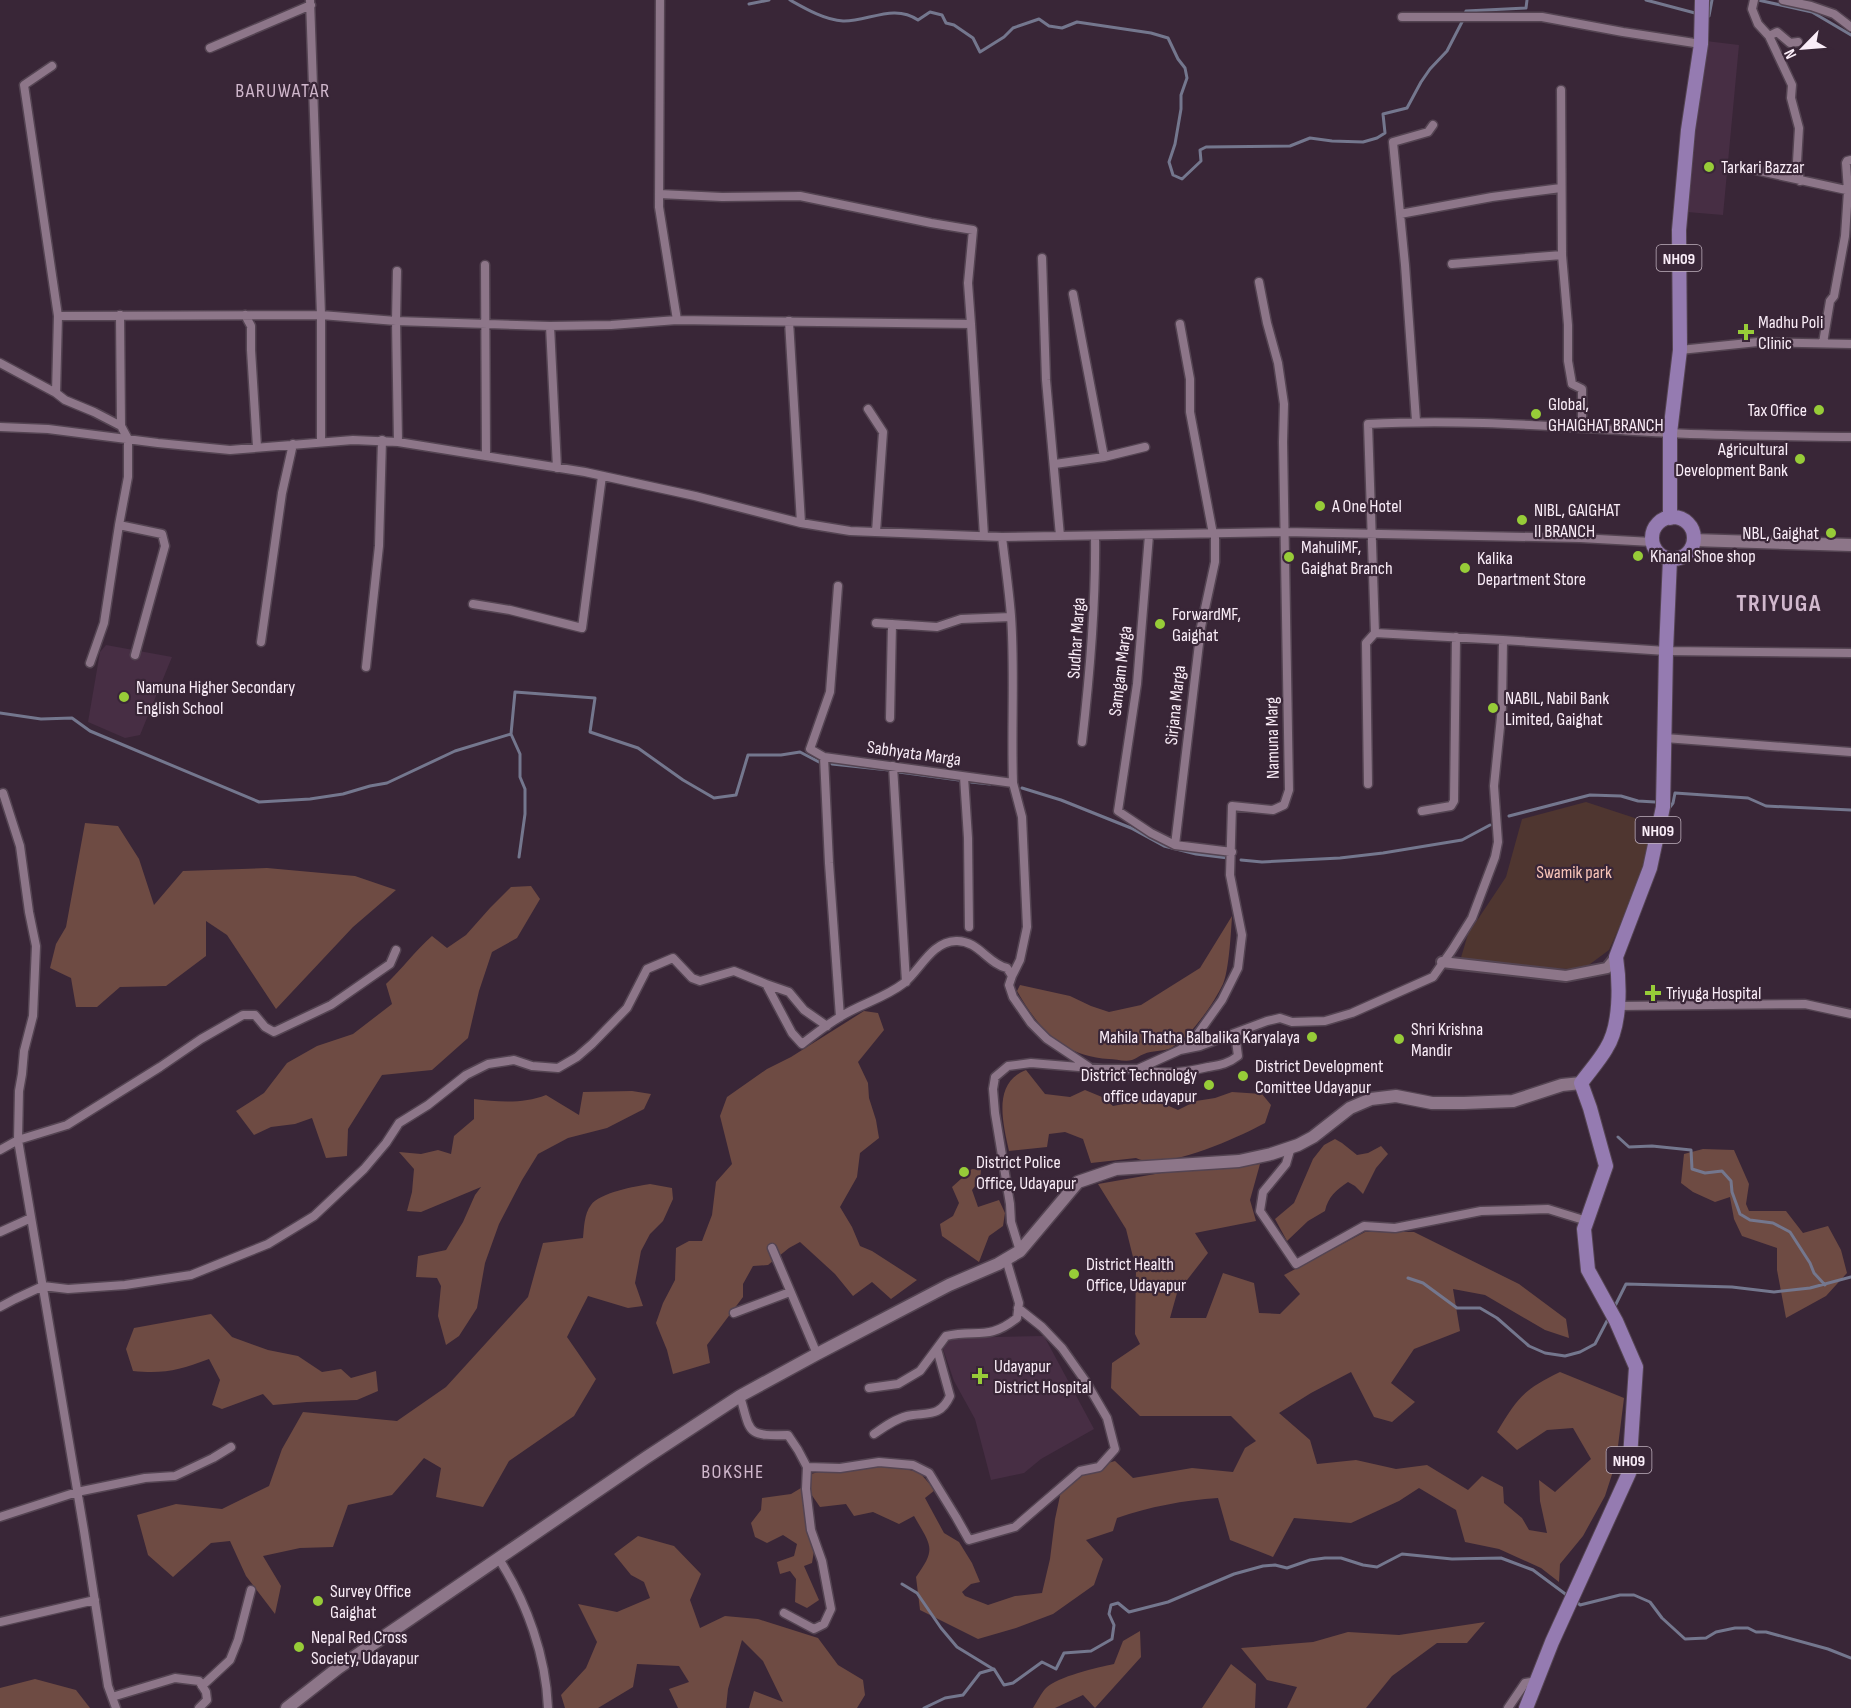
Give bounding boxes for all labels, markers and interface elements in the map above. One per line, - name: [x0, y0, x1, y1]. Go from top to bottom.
- north arrow: [1773, 18, 1833, 78]
- text: N: [1780, 46, 1801, 62]
- district label: BARUWATAR: [235, 79, 331, 103]
- place label: Tarkari Bazzar: [1721, 157, 1804, 178]
- marker: Tarkari Bazzar: [1702, 160, 1716, 174]
- road number: NH09: [1656, 245, 1702, 271]
- place label: Madhu Poli Clinic: [1758, 312, 1823, 354]
- marker: Madhu Poli Clinic: [1739, 325, 1753, 339]
- place label: Global, GHAIGHAT BRANCH: [1548, 394, 1664, 436]
- place label: Tax Office: [1747, 400, 1807, 421]
- marker: Tax Office: [1812, 403, 1826, 417]
- marker: Global, GHAIGHAT BRANCH: [1529, 407, 1543, 421]
- place label: Agricultural Development Bank: [1675, 439, 1788, 481]
- marker: Agricultural Development Bank: [1793, 452, 1807, 466]
- place label: A One Hotel: [1331, 496, 1402, 517]
- marker: A One Hotel: [1313, 499, 1327, 513]
- place label: NIBL, GAIGHAT II BRANCH: [1534, 500, 1621, 542]
- marker: NIBL, GAIGHAT II BRANCH: [1515, 513, 1529, 527]
- place label: NBL, Gaighat: [1742, 523, 1819, 544]
- marker: NBL, Gaighat: [1824, 526, 1838, 540]
- place label: MahuliMF, Gaighat Branch: [1301, 537, 1393, 579]
- place label: Khanal Shoe shop: [1650, 546, 1756, 567]
- place label: Kalika Department Store: [1477, 548, 1586, 590]
- marker: Khanal Shoe shop: [1631, 549, 1645, 563]
- marker: MahuliMF, Gaighat Branch: [1282, 550, 1296, 564]
- marker: Kalika Department Store: [1458, 561, 1472, 575]
- district label: TRIYUGA: [1736, 589, 1822, 618]
- street label: Sudhar Marga: [1063, 597, 1090, 679]
- place label: ForwardMF, Gaighat: [1172, 604, 1241, 646]
- marker: ForwardMF, Gaighat: [1153, 617, 1167, 631]
- street label: Samgam Marga: [1105, 625, 1136, 717]
- street label: Sirjana Marga: [1161, 664, 1190, 746]
- place label: Namuna Higher Secondary English School: [136, 677, 295, 719]
- place label: NABIL, Nabil Bank Limited, Gaighat: [1505, 688, 1609, 730]
- marker: Namuna Higher Secondary English School: [117, 690, 131, 704]
- street label: Namuna Marg: [1261, 697, 1284, 779]
- marker: NABIL, Nabil Bank Limited, Gaighat: [1486, 701, 1500, 715]
- street label: Sabhyata Marga: [866, 737, 962, 770]
- road number: NH09: [1636, 817, 1680, 843]
- park label: Swamik park: [1536, 862, 1612, 883]
- place label: Triyuga Hospital: [1666, 983, 1761, 1004]
- marker: Triyuga Hospital: [1644, 984, 1662, 1002]
- place label: Shri Krishna Mandir: [1411, 1019, 1483, 1061]
- place label: Mahila Thatha Balbalika Karyalaya: [1099, 1027, 1300, 1048]
- marker: Mahila Thatha Balbalika Karyalaya: [1305, 1030, 1319, 1044]
- marker: Shri Krishna Mandir: [1392, 1032, 1406, 1046]
- place label: District Development Comittee Udayapur: [1255, 1056, 1384, 1098]
- place label: District Technology office udayapur: [1081, 1065, 1197, 1107]
- marker: District Development Comittee Udayapur: [1236, 1069, 1250, 1083]
- marker: District Technology office udayapur: [1202, 1078, 1216, 1092]
- place label: District Police Office, Udayapur: [976, 1152, 1076, 1194]
- marker: District Police Office, Udayapur: [957, 1165, 971, 1179]
- place label: District Health Office, Udayapur: [1086, 1254, 1186, 1296]
- marker: District Health Office, Udayapur: [1067, 1267, 1081, 1281]
- place label: Udayapur District Hospital: [994, 1356, 1092, 1398]
- marker: Udayapur District Hospital: [971, 1367, 989, 1385]
- road number: NH09: [1606, 1447, 1652, 1473]
- district label: BOKSHE: [701, 1460, 765, 1484]
- place label: Survey Office Gaighat: [330, 1581, 411, 1623]
- marker: Survey Office Gaighat: [311, 1594, 325, 1608]
- place label: Nepal Red Cross Society, Udayapur: [311, 1627, 419, 1669]
- marker: Nepal Red Cross Society, Udayapur: [292, 1640, 306, 1654]

